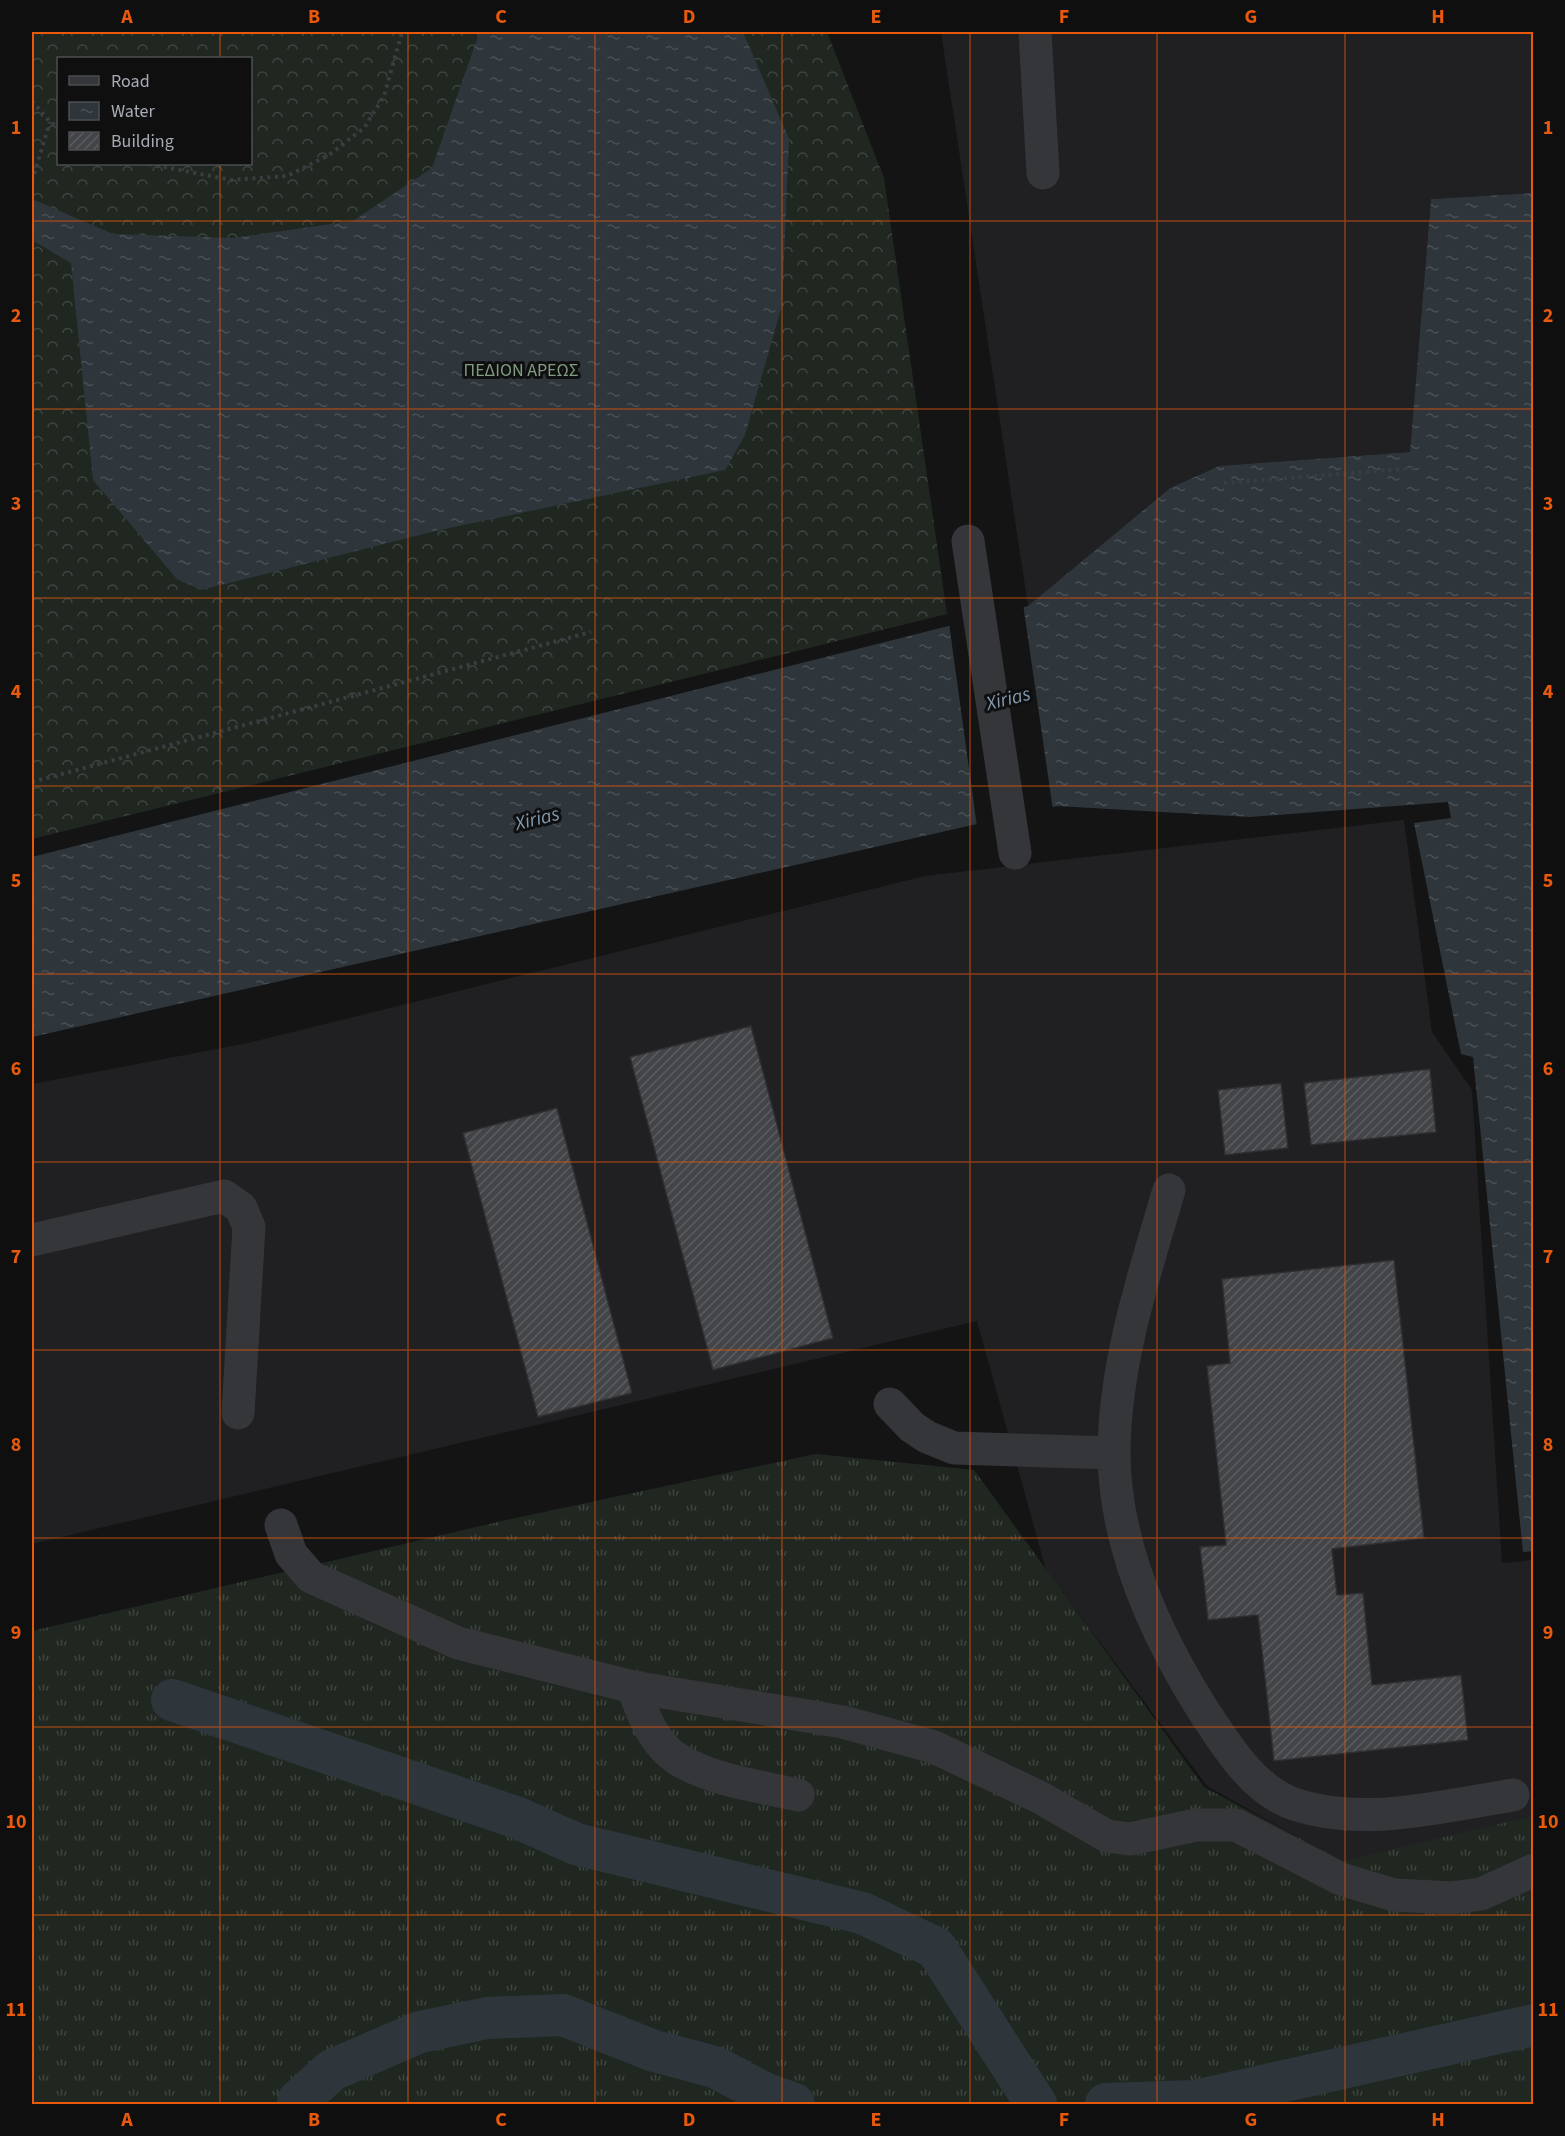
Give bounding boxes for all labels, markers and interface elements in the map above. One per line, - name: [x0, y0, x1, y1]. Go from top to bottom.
- text: A: [120, 3, 133, 31]
- text: B: [308, 3, 320, 31]
- text: C: [495, 3, 507, 31]
- text: D: [683, 3, 695, 31]
- text: E: [871, 3, 881, 31]
- text: F: [1059, 3, 1069, 31]
- text: G: [1245, 3, 1257, 31]
- text: H: [1431, 3, 1445, 31]
- legend: [57, 57, 252, 165]
- text: Road: [111, 69, 150, 94]
- text: Water: [111, 99, 155, 124]
- text: 1: [11, 114, 21, 142]
- text: 1: [1543, 114, 1553, 142]
- text: Building: [111, 129, 174, 154]
- text: 2: [11, 302, 21, 330]
- text: 2: [1543, 302, 1553, 330]
- park label: ΠΕΔΙΟΝ ΑΡΕΩΣ: [464, 358, 579, 383]
- text: 3: [11, 490, 21, 518]
- text: 3: [1543, 490, 1553, 518]
- text: 4: [11, 678, 22, 706]
- text: 4: [1543, 678, 1554, 706]
- water label: Xirias: [982, 680, 1033, 718]
- water label: Xirias: [511, 800, 562, 838]
- text: 5: [11, 867, 21, 895]
- text: 5: [1543, 867, 1553, 895]
- text: 6: [11, 1055, 21, 1083]
- text: 6: [1543, 1055, 1553, 1083]
- text: 7: [11, 1243, 21, 1271]
- text: 7: [1543, 1243, 1553, 1271]
- text: 8: [11, 1431, 21, 1459]
- text: 8: [1543, 1431, 1553, 1459]
- text: 9: [11, 1619, 21, 1647]
- text: 9: [1543, 1619, 1553, 1647]
- text: 10: [5, 1808, 27, 1836]
- text: 10: [1537, 1808, 1559, 1836]
- text: 11: [5, 1996, 27, 2024]
- text: 11: [1537, 1996, 1559, 2024]
- text: A: [120, 2106, 133, 2134]
- text: B: [308, 2106, 320, 2134]
- text: C: [495, 2106, 507, 2134]
- text: D: [683, 2106, 695, 2134]
- text: E: [871, 2106, 881, 2134]
- text: F: [1059, 2106, 1069, 2134]
- text: G: [1245, 2106, 1257, 2134]
- text: H: [1431, 2106, 1445, 2134]

